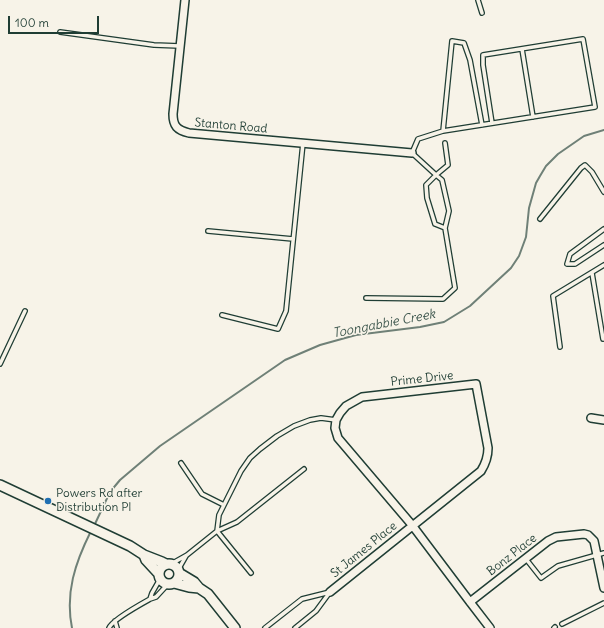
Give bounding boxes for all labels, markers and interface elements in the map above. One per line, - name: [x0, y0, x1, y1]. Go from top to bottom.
- scale bar: [10, 8, 101, 34]
- text: 100 m: [15, 15, 49, 30]
- street label: Stanton Road: [194, 116, 268, 136]
- water label: Toongabbie Creek: [331, 306, 437, 342]
- street label: Prime Drive: [390, 369, 454, 389]
- place label: Powers Rd after Distribution Pl: [56, 487, 142, 515]
- marker: Powers Rd after Distribution Pl: [43, 496, 53, 506]
- street label: St James Place: [328, 519, 400, 581]
- street label: Bonz Place: [484, 531, 540, 579]

